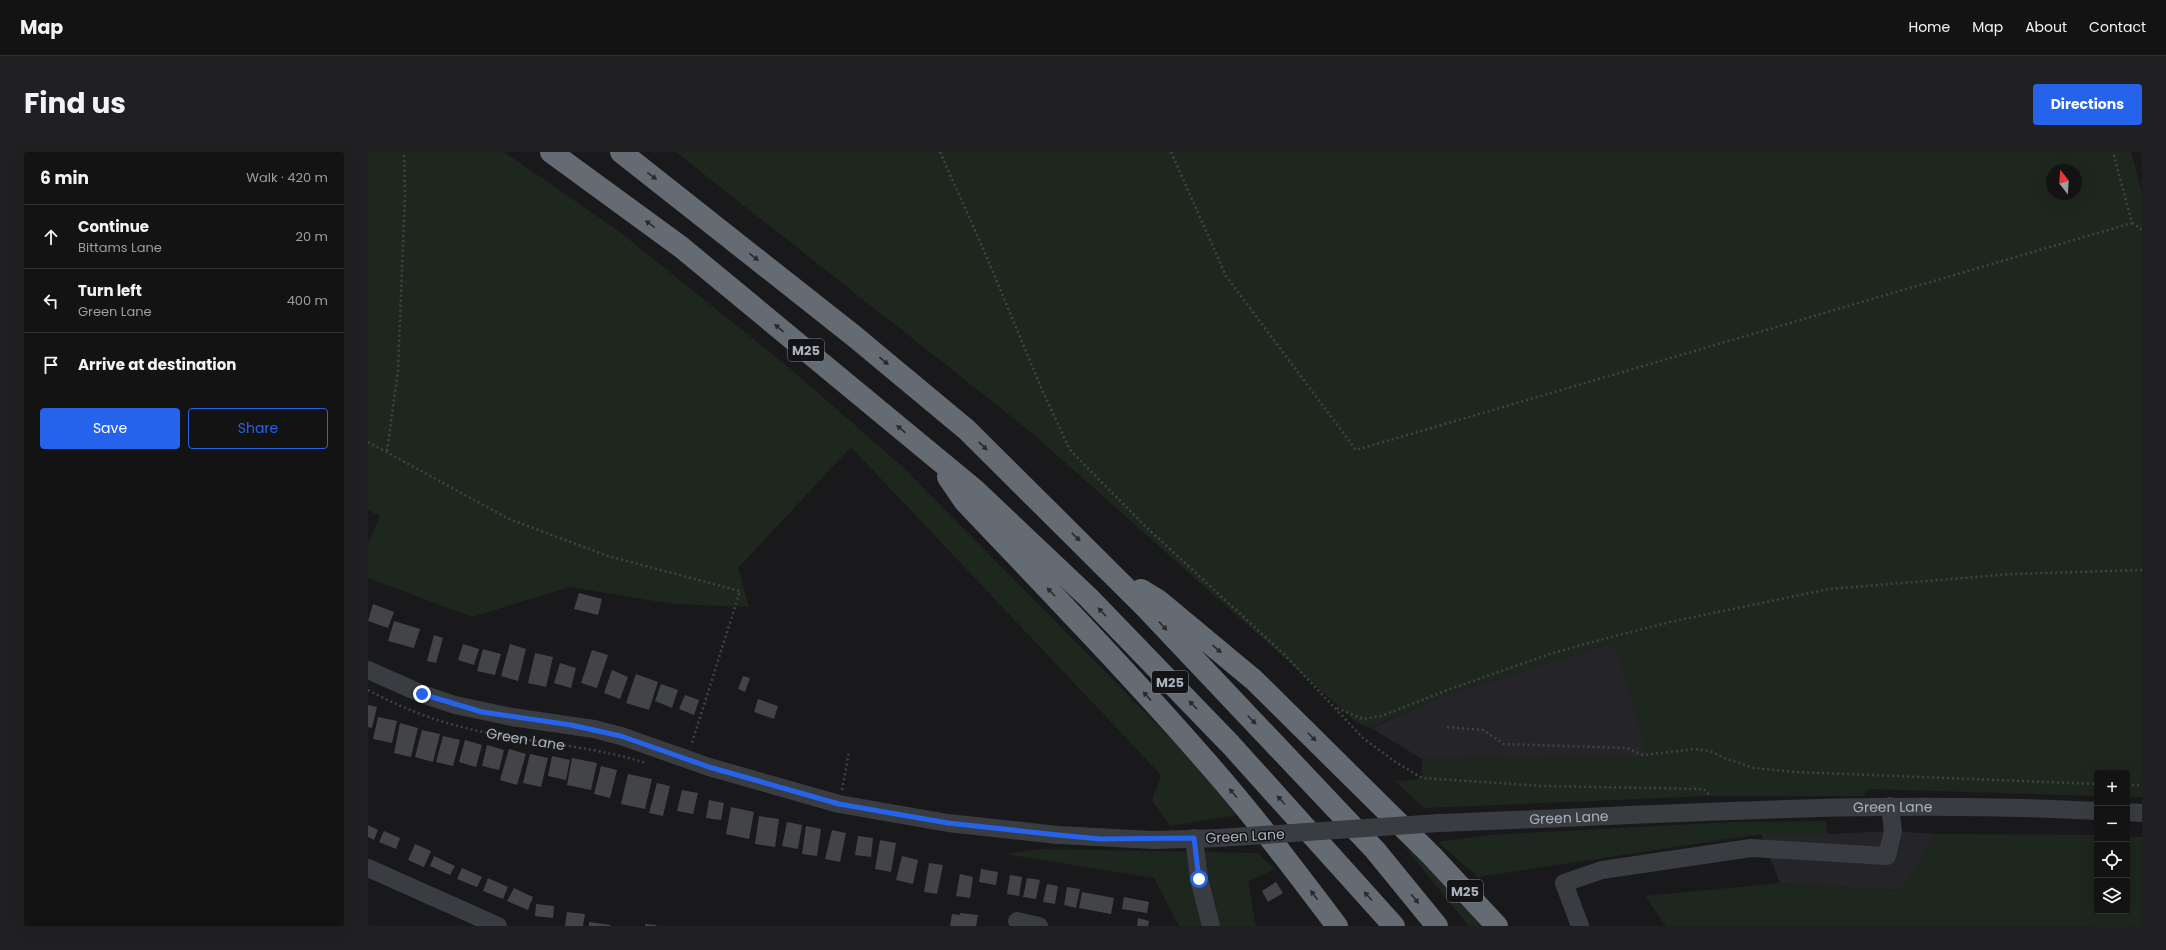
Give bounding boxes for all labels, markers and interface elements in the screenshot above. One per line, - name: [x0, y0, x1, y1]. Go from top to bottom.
- text: Map: [20, 14, 63, 41]
- text: Home: [1908, 17, 1950, 37]
- text: Map: [1972, 17, 2003, 37]
- text: About: [2025, 17, 2067, 37]
- text: Contact: [2089, 17, 2146, 37]
- text: Find us: [24, 84, 126, 123]
- button: Directions: [2033, 84, 2142, 125]
- north arrow: [2046, 164, 2082, 200]
- text: 6 min: [40, 166, 89, 190]
- text: Walk · 420 m: [246, 168, 328, 187]
- one-way arrow: [646, 172, 657, 181]
- text: Continue: [78, 216, 149, 237]
- one-way arrow: [645, 220, 655, 228]
- icon: ahead: [40, 226, 62, 248]
- text: 20 m: [295, 227, 328, 246]
- text: Bittams Lane: [78, 238, 162, 257]
- one-way arrow: [748, 253, 759, 261]
- text: Turn left: [78, 280, 142, 301]
- icon: left: [40, 290, 62, 312]
- text: 400 m: [287, 291, 328, 310]
- text: Green Lane: [78, 302, 152, 321]
- one-way arrow: [774, 324, 785, 332]
- road number: M25: [788, 339, 824, 361]
- icon: arrive: [40, 354, 62, 376]
- text: Arrive at destination: [78, 354, 236, 375]
- one-way arrow: [879, 357, 889, 366]
- button: Save: [40, 408, 180, 449]
- button: Share: [188, 408, 328, 449]
- one-way arrow: [896, 424, 906, 433]
- one-way arrow: [978, 441, 988, 451]
- one-way arrow: [1071, 532, 1081, 542]
- one-way arrow: [1046, 587, 1055, 597]
- one-way arrow: [1097, 607, 1107, 617]
- one-way arrow: [1158, 621, 1168, 631]
- one-way arrow: [1211, 644, 1222, 653]
- road number: M25: [1152, 671, 1188, 693]
- route end: [413, 685, 431, 703]
- one-way arrow: [1143, 691, 1152, 700]
- one-way arrow: [1188, 700, 1197, 710]
- one-way arrow: [1247, 715, 1257, 725]
- street label: Green Lane: [485, 723, 567, 755]
- one-way arrow: [1307, 732, 1317, 742]
- map controls: [2094, 770, 2130, 914]
- button: +: [2094, 770, 2130, 806]
- one-way arrow: [1228, 788, 1237, 799]
- one-way arrow: [1277, 795, 1286, 805]
- street label: Green Lane: [1853, 797, 1933, 817]
- street label: Green Lane: [1529, 806, 1609, 829]
- button: −: [2094, 806, 2130, 842]
- street label: Green Lane: [1205, 824, 1285, 848]
- button: locate: [2094, 842, 2130, 878]
- route start: [1190, 870, 1208, 888]
- button: layers: [2094, 878, 2130, 914]
- road number: M25: [1447, 880, 1483, 902]
- one-way arrow: [1310, 890, 1318, 900]
- one-way arrow: [1364, 891, 1373, 901]
- one-way arrow: [1411, 893, 1420, 904]

